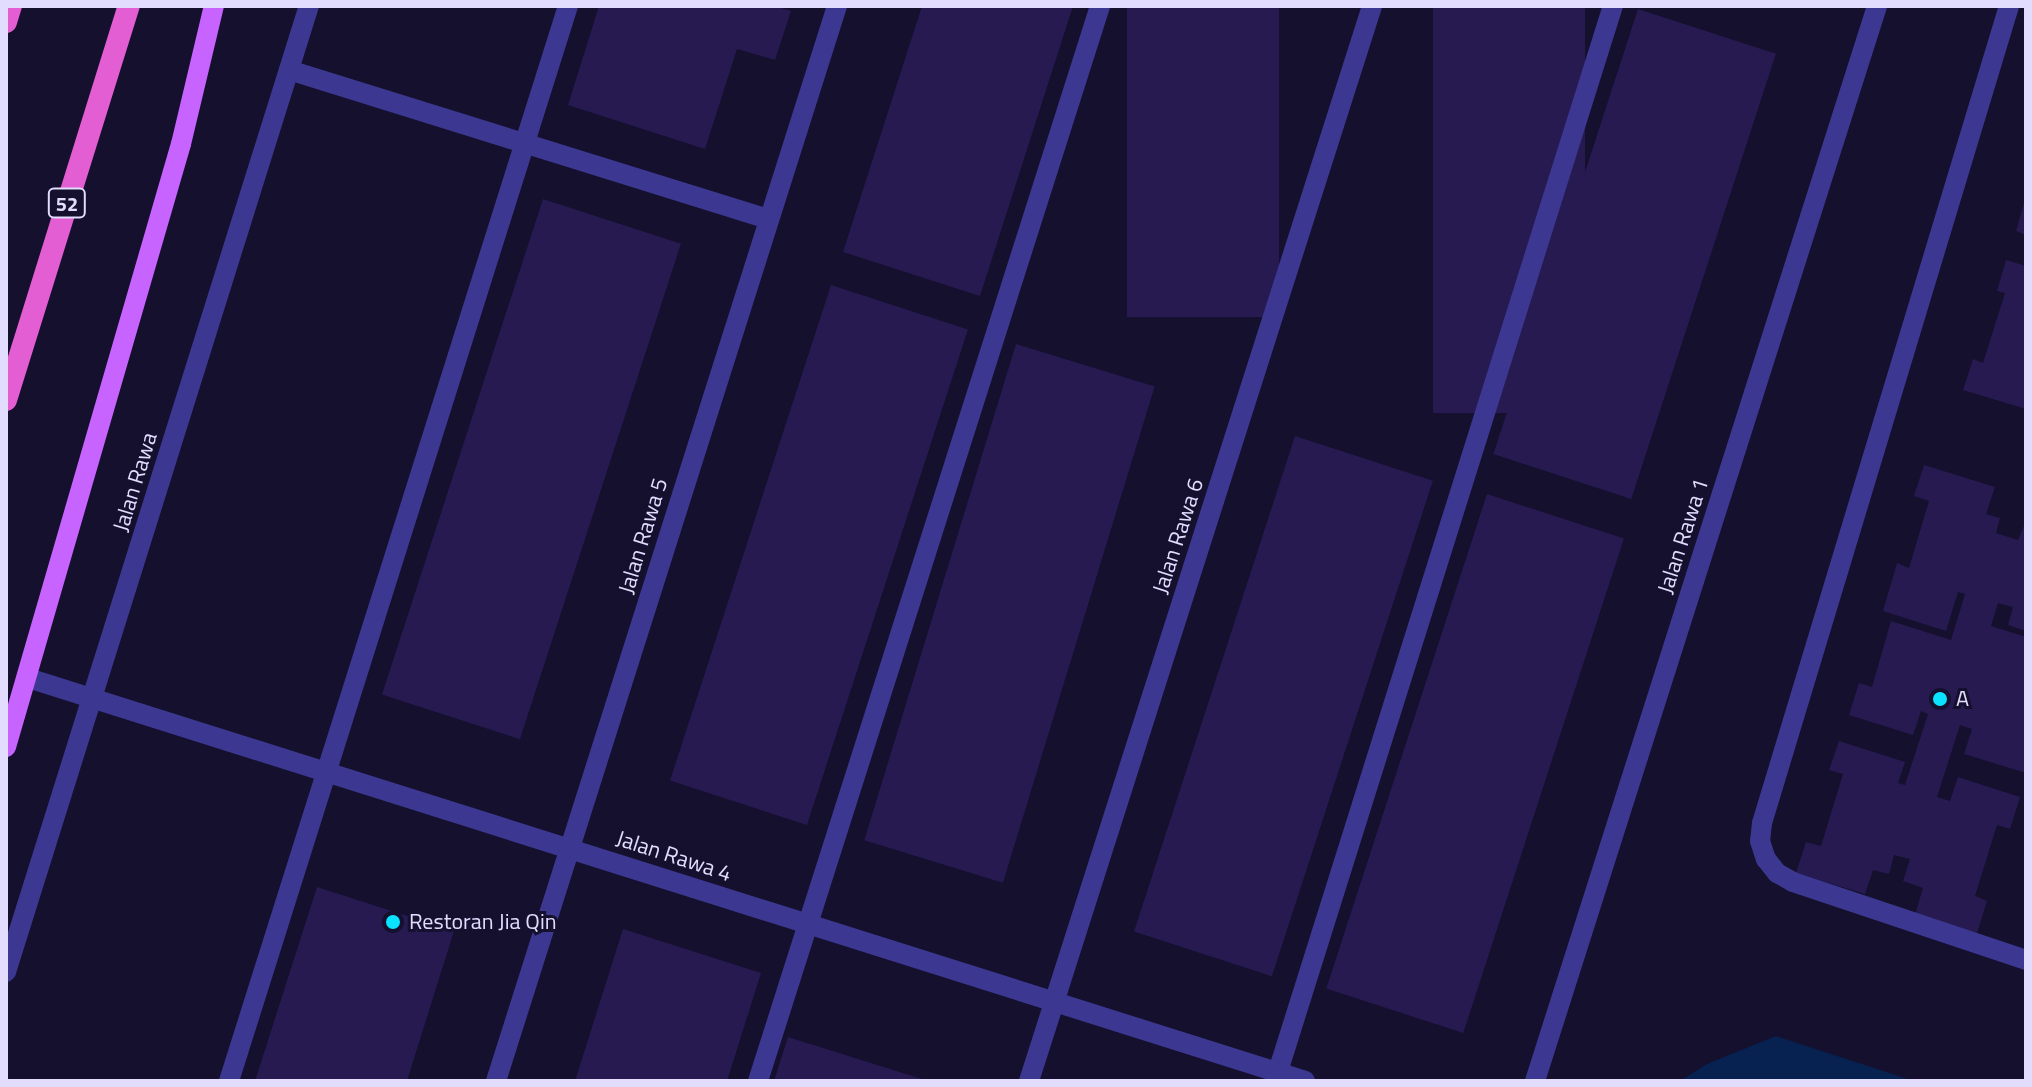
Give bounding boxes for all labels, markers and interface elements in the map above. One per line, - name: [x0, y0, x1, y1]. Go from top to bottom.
- road number: 52: [47, 187, 87, 219]
- street label: Jalan Rawa: [107, 429, 163, 535]
- street label: Jalan Rawa 5: [613, 475, 673, 597]
- street label: Jalan Rawa 6: [1147, 475, 1209, 597]
- street label: Jalan Rawa 1: [1652, 475, 1714, 597]
- place label: A: [1956, 686, 1969, 712]
- marker: A: [1931, 690, 1949, 708]
- street label: Jalan Rawa 4: [613, 825, 735, 887]
- place label: Restoran Jia Qin: [409, 909, 557, 935]
- marker: Restoran Jia Qin: [384, 913, 402, 931]

